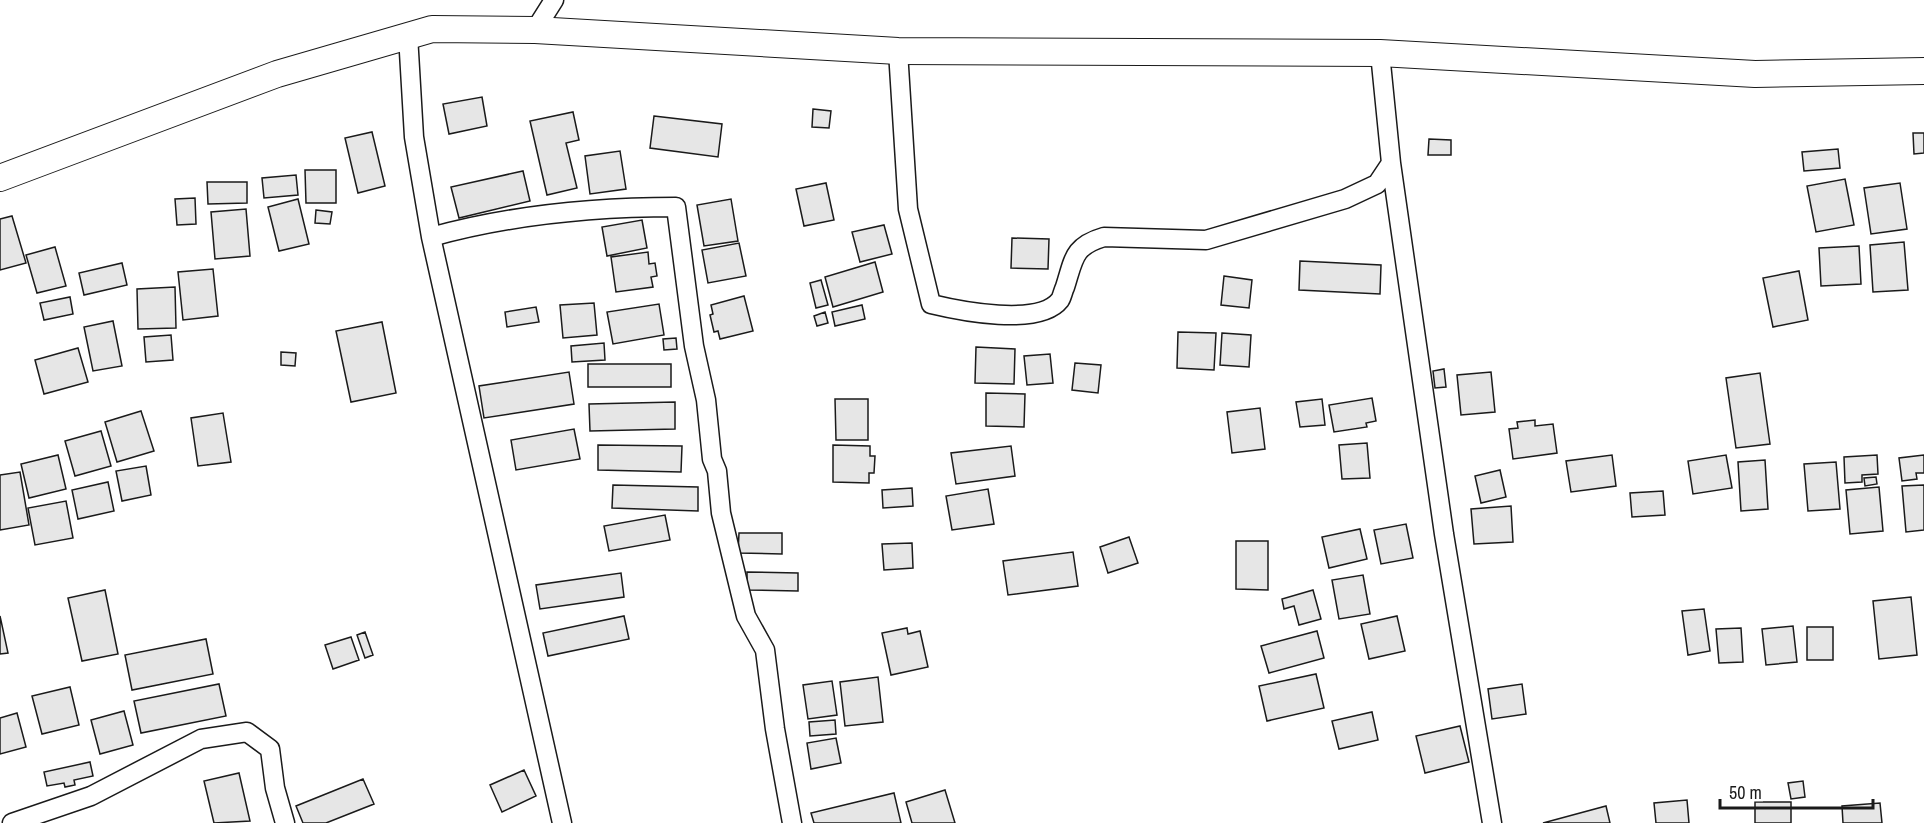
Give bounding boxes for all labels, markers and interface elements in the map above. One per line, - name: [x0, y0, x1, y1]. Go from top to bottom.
- scale bar: [1720, 772, 1873, 810]
- text: 50 m: [1729, 780, 1762, 805]

